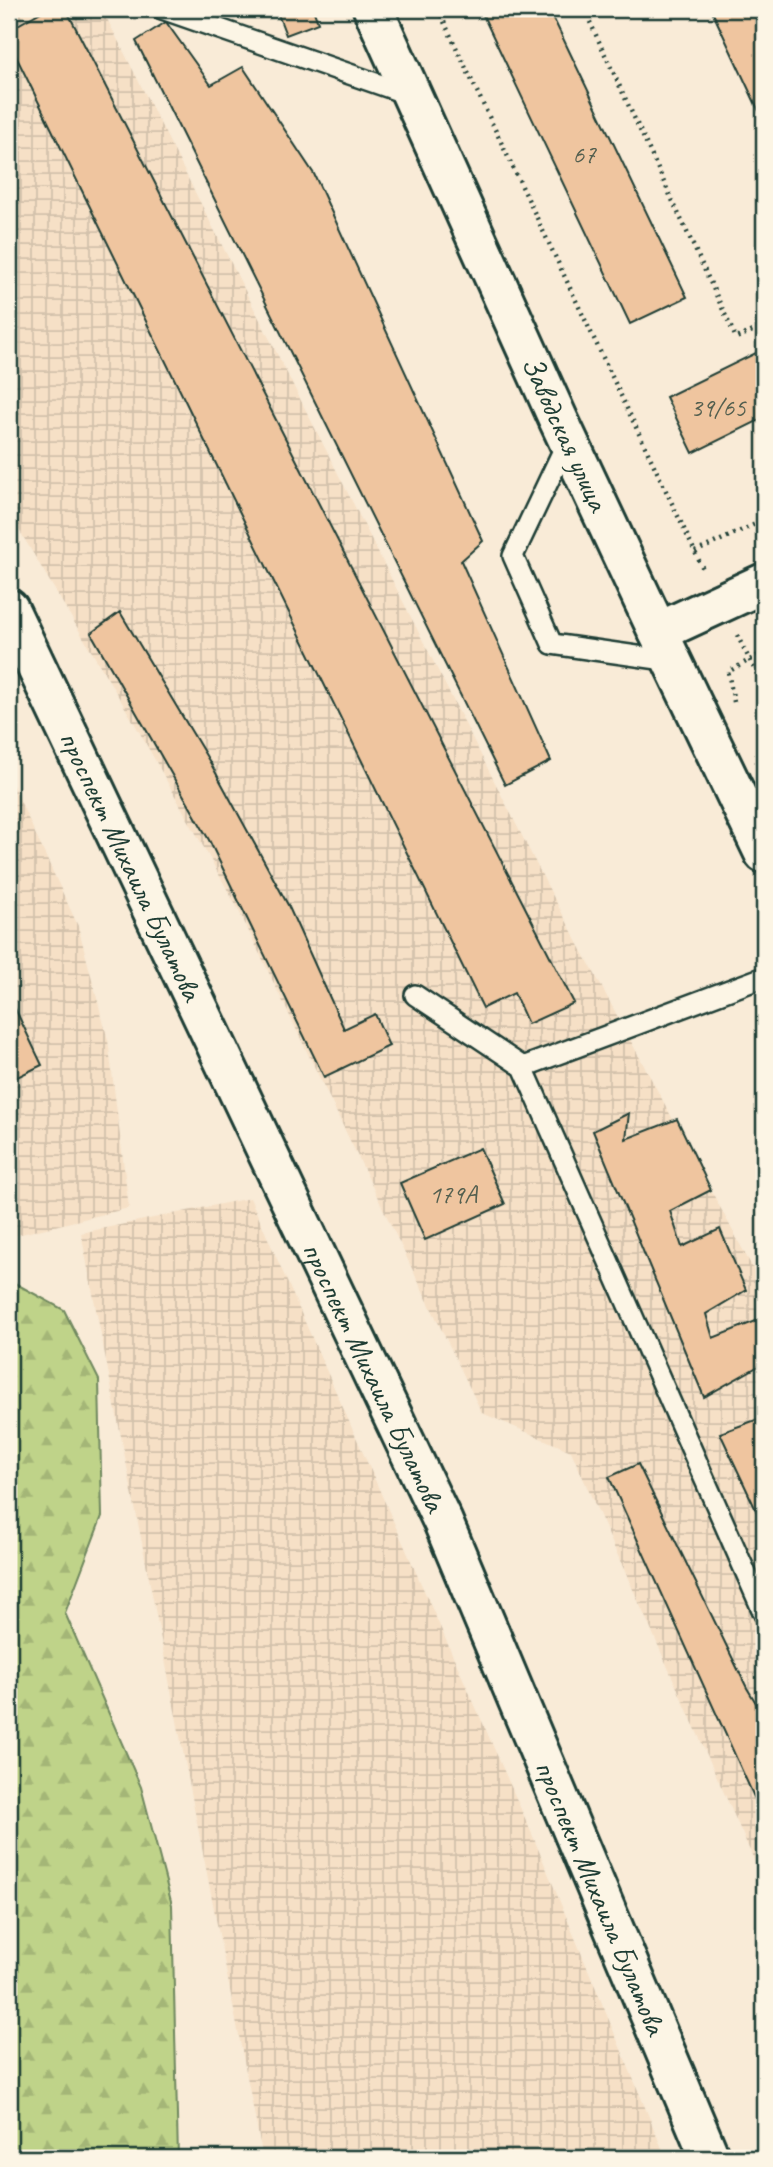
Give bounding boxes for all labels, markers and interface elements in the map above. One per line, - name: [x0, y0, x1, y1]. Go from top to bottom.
- house number: 67: [572, 138, 597, 171]
- street label: Заводская улица: [513, 350, 618, 519]
- house number: 39/65: [690, 391, 747, 424]
- street label: проспект Михаила Булатова: [51, 724, 212, 1008]
- house number: 179А: [429, 1178, 479, 1211]
- street label: проспект Михаила Булатова: [294, 1236, 455, 1519]
- street label: проспект Михаила Булатова: [526, 1754, 676, 2042]

